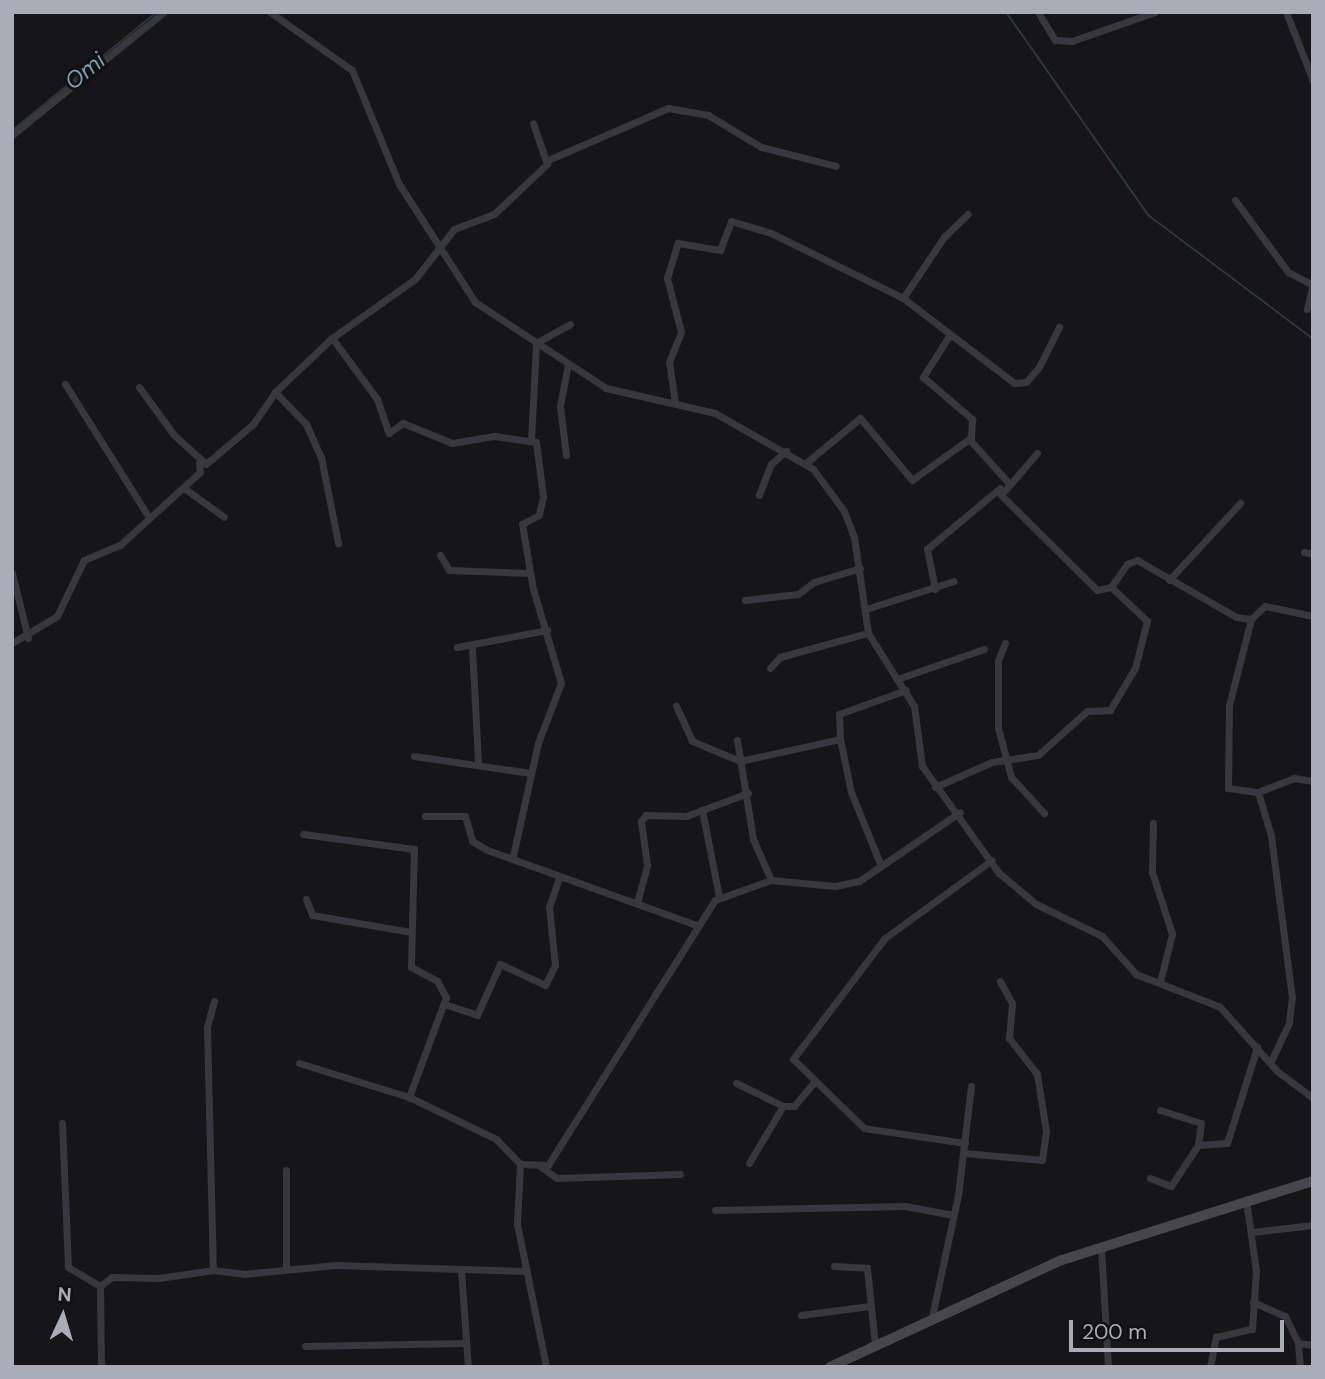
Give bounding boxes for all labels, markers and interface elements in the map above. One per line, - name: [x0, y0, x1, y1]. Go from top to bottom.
- water label: Omi: [59, 46, 111, 96]
- north arrow: [28, 1281, 98, 1351]
- text: N: [57, 1282, 72, 1308]
- scale bar: [1073, 1306, 1288, 1350]
- text: 200 m: [1082, 1318, 1147, 1346]

